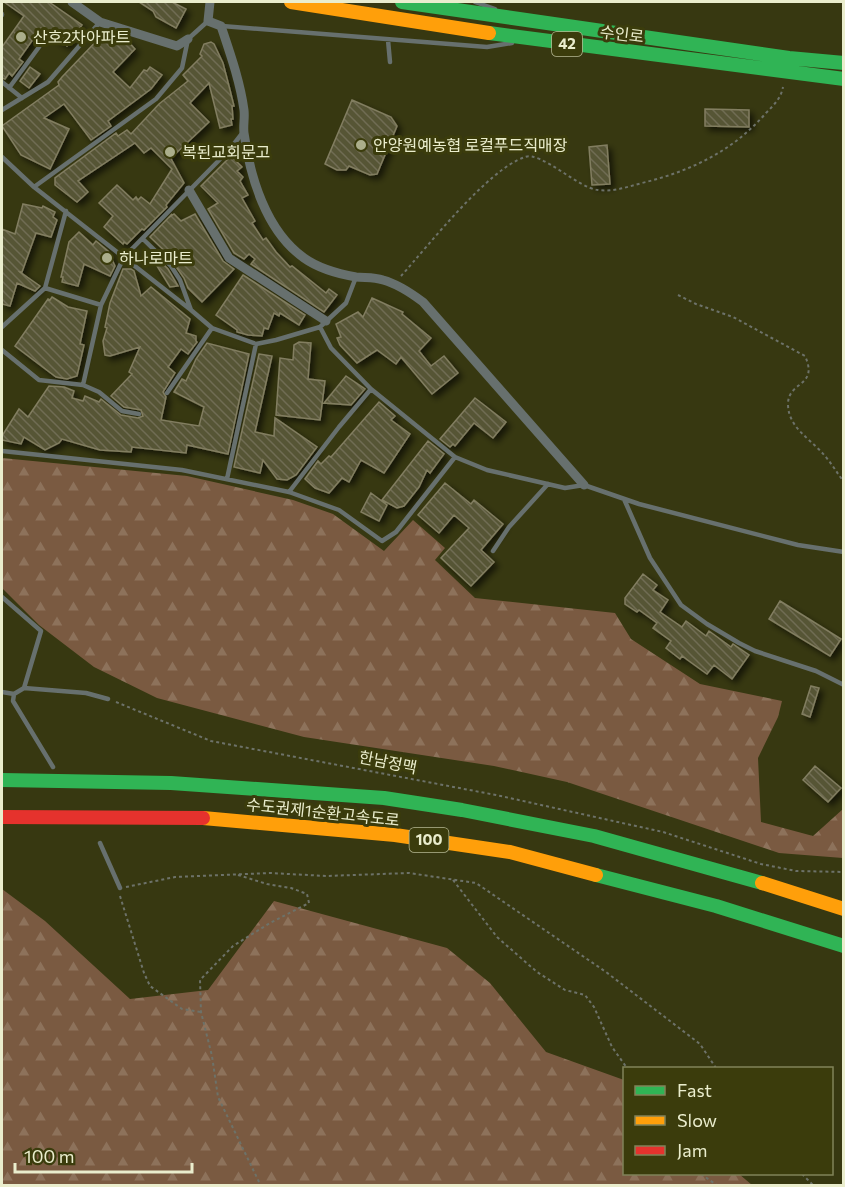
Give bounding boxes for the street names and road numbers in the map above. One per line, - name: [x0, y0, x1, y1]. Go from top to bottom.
- street label: 수인로: [599, 21, 645, 46]
- road number: 42: [552, 32, 582, 56]
- street label: 한남정맥: [357, 747, 419, 776]
- street label: 수도권제1순환고속도로: [245, 794, 401, 829]
- road number: 100: [410, 828, 448, 852]

